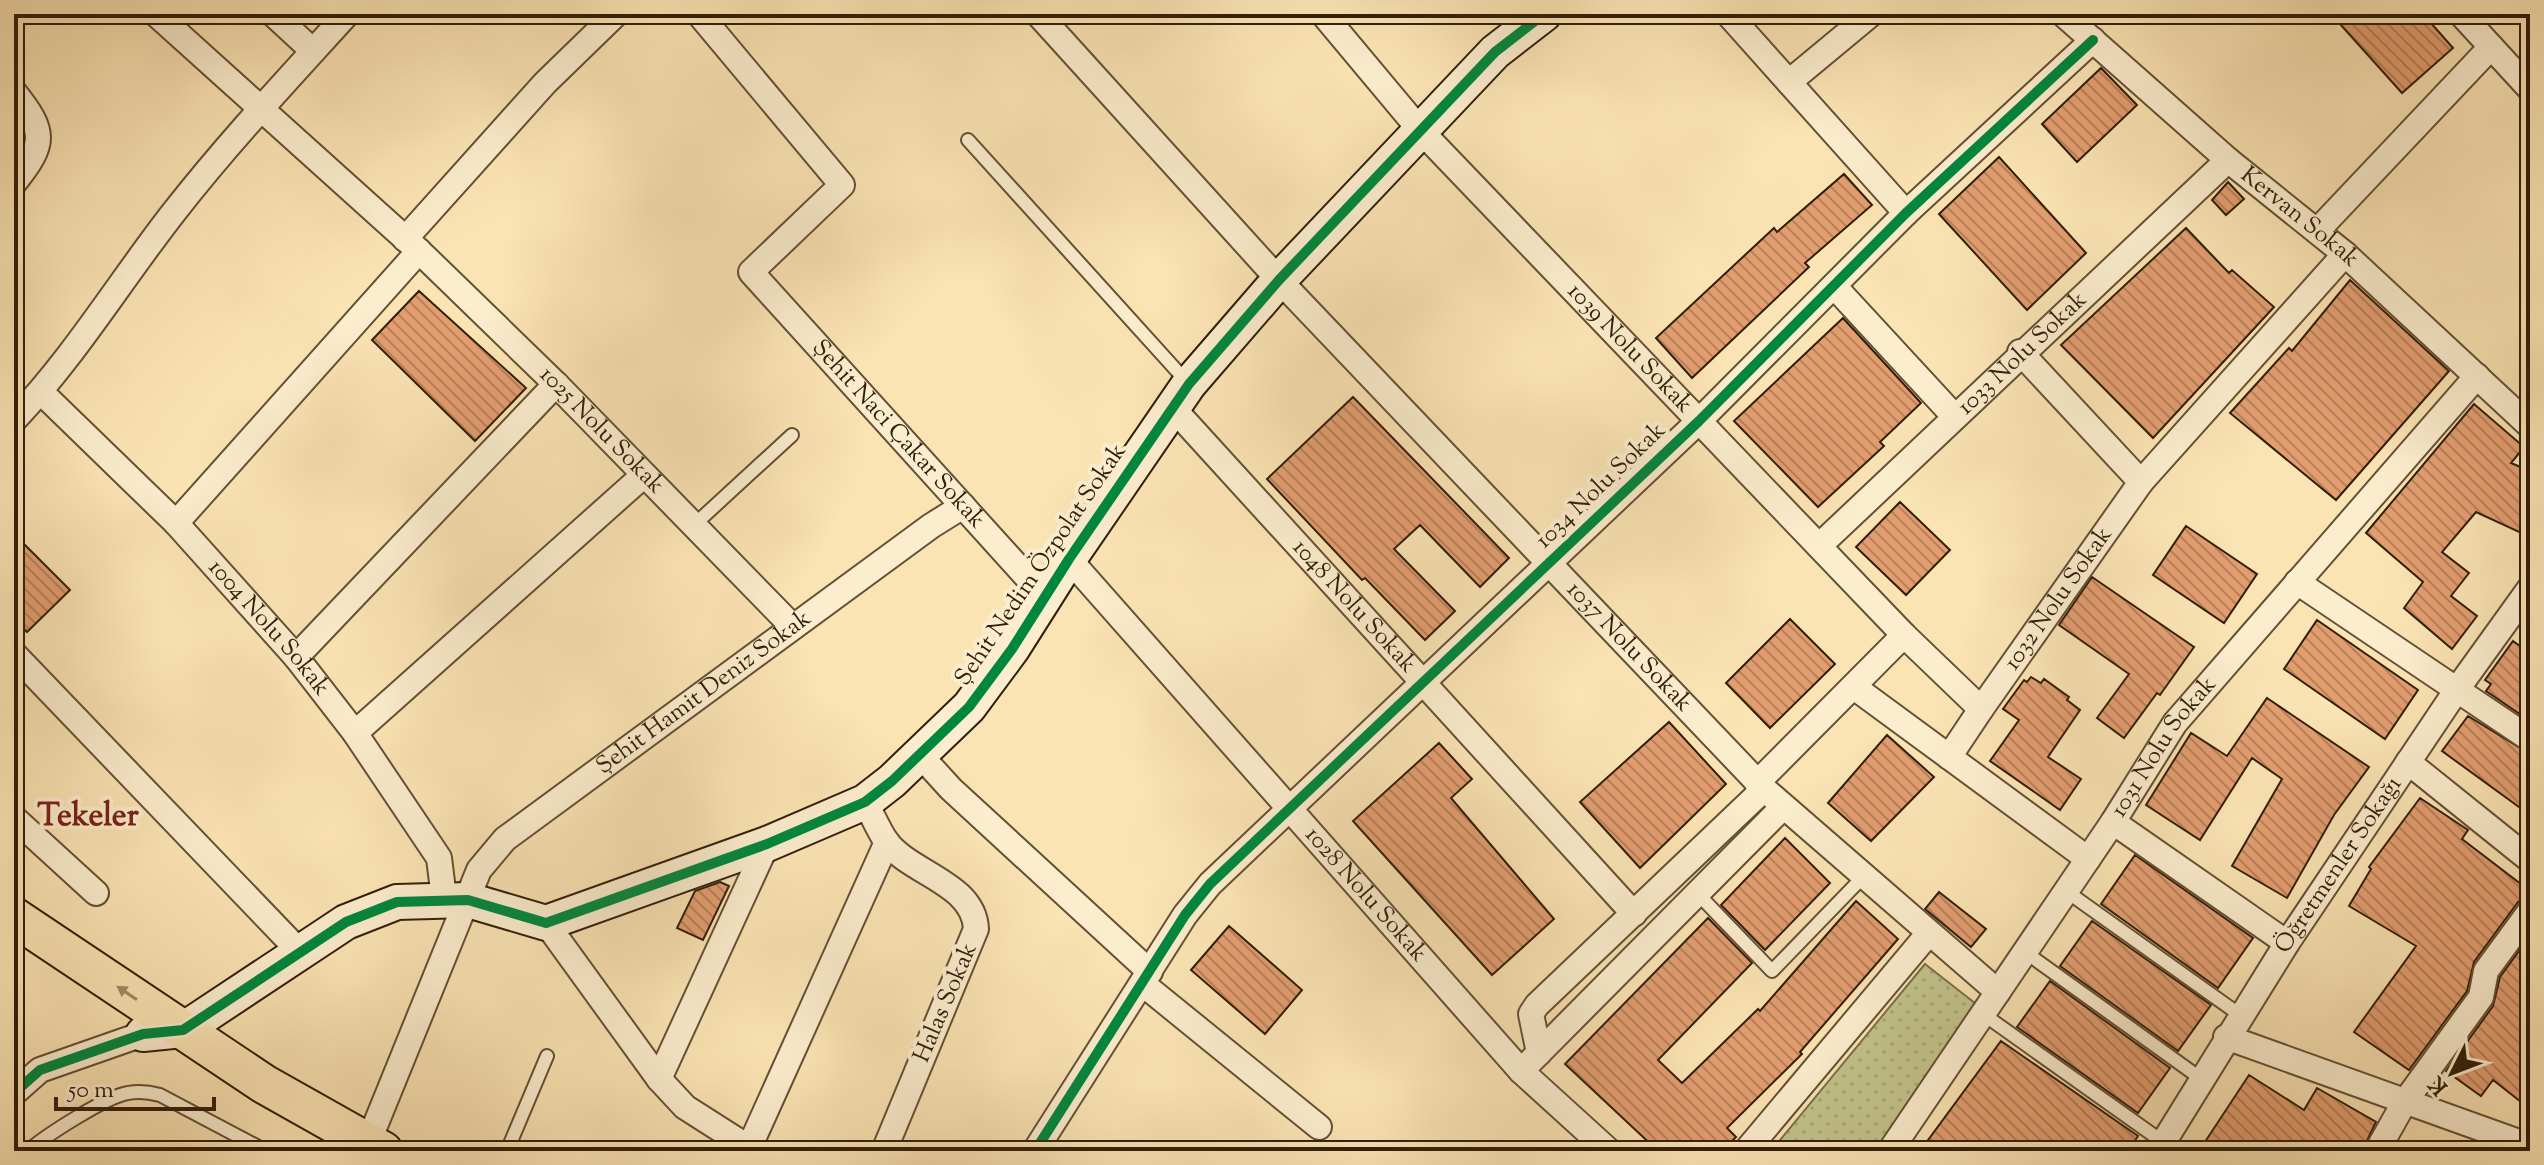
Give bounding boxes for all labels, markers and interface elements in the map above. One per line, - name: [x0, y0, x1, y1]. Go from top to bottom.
- street label: Kervan Sokak: [2233, 159, 2367, 276]
- street label: 1039 Nolu Sokak: [1559, 276, 1700, 421]
- street label: 1033 Nolu Sokak: [1950, 284, 2095, 423]
- street label: Şehit Naci Çakar Sokak: [803, 332, 993, 537]
- street label: 1025 Nolu Sokak: [531, 359, 672, 502]
- street label: 1034 Nolu Sokak: [1528, 415, 1674, 557]
- street label: Şehit Nedim Özpolat Sokak: [947, 437, 1135, 693]
- street label: 1032 Nolu Sokak: [1996, 520, 2121, 678]
- street label: 1048 Nolu Sokak: [1284, 532, 1424, 681]
- street label: 1004 Nolu Sokak: [200, 552, 337, 703]
- street label: 1037 Nolu Sokak: [1558, 574, 1700, 720]
- street label: Şehit Hamit Deniz Sokak: [589, 602, 819, 783]
- street label: 1031 Nolu Sokak: [2103, 669, 2225, 824]
- street label: Öğretmenler Sokağı: [2267, 770, 2411, 961]
- district label: Tekeler: [37, 794, 140, 840]
- street label: 1028 Nolu Sokak: [1296, 820, 1435, 970]
- street label: Halas Sokak: [906, 938, 986, 1068]
- one-way arrow: [116, 985, 137, 1000]
- north arrow: [2412, 1033, 2492, 1113]
- scale bar: [56, 1061, 214, 1111]
- text: K: [2422, 1068, 2457, 1101]
- text: 50 m: [66, 1074, 114, 1108]

